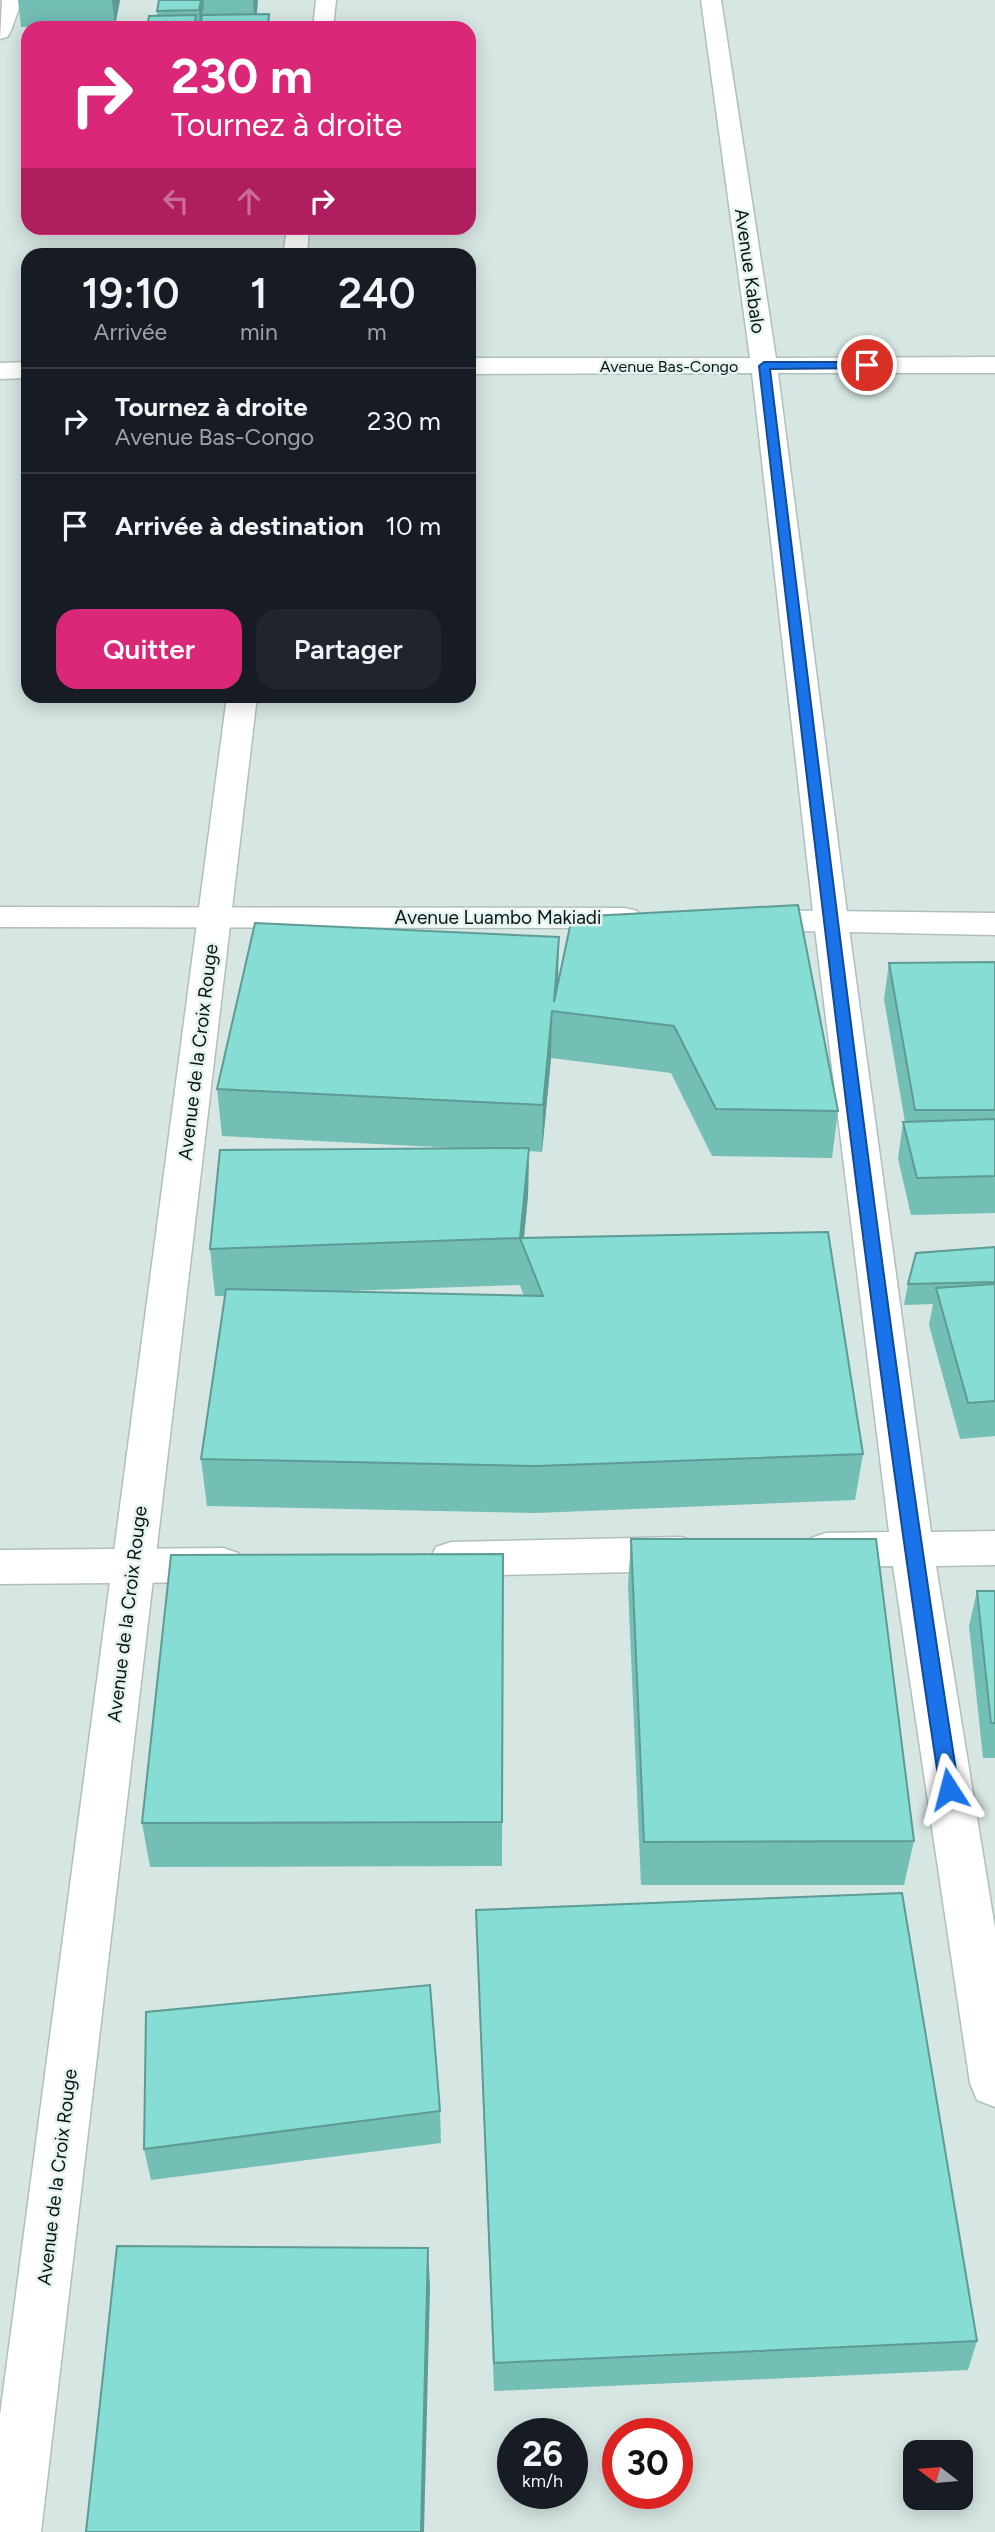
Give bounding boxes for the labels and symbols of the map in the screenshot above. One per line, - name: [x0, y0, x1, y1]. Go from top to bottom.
- street label: Avenue Kabalo: [730, 207, 770, 335]
- pin: [837, 335, 897, 395]
- street label: Avenue Bas-Congo: [600, 357, 738, 376]
- street label: Avenue Luambo Makiadi: [395, 906, 601, 929]
- street label: Avenue de la Croix Rouge: [173, 942, 223, 1162]
- street label: Avenue de la Croix Rouge: [102, 1504, 152, 1724]
- position arrow: [912, 1752, 986, 1826]
- street label: Avenue de la Croix Rouge: [32, 2067, 82, 2287]
- speed limit sign: 30: [602, 2418, 693, 2509]
- north arrow: [903, 2440, 973, 2510]

